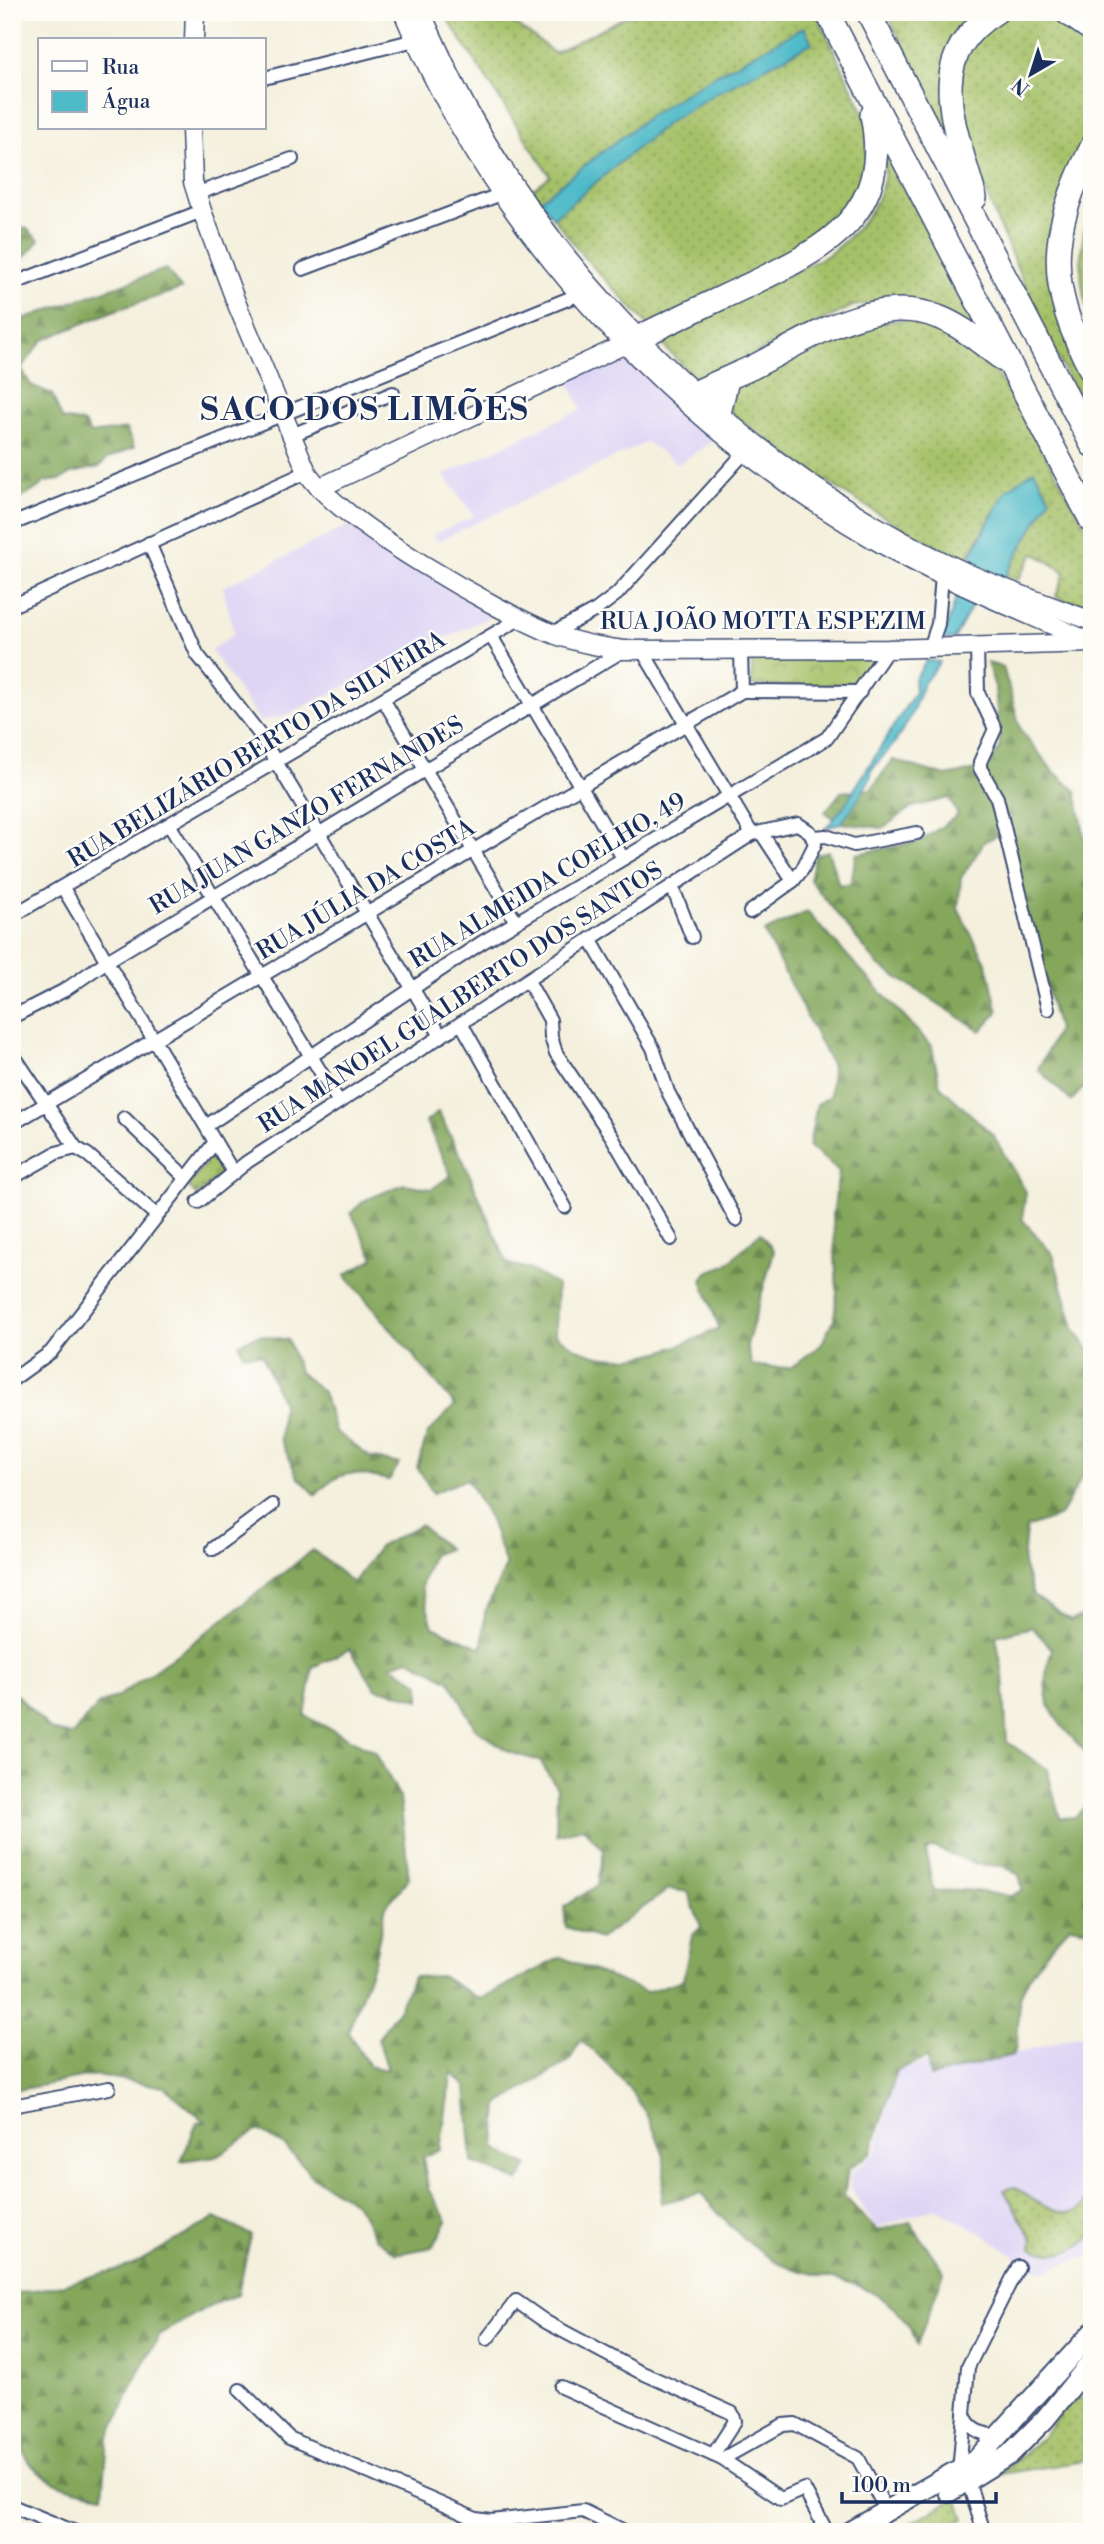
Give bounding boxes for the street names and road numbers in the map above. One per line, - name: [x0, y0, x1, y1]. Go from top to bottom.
- street label: RUA JOÃO MOTTA ESPEZIM: [600, 606, 926, 637]
- street label: RUA BELIZÁRIO BERTO DA SILVEIRA: [62, 624, 452, 875]
- street label: RUA JUAN GANZO FERNANDES: [144, 710, 470, 922]
- street label: RUA ALMEIDA COELHO, 49: [404, 786, 692, 976]
- street label: RUA JÚLIA DA COSTA: [250, 811, 481, 967]
- street label: RUA MANOEL GUALBERTO DOS SANTOS: [253, 856, 669, 1140]

